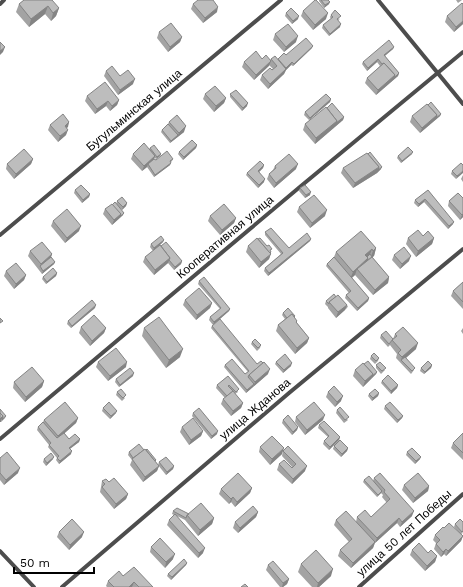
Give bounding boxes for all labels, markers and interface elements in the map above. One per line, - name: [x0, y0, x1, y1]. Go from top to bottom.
- street label: Бугульминская улица: [83, 66, 185, 154]
- street label: Кооперативная улица: [174, 192, 276, 282]
- street label: улица Жданова: [217, 375, 293, 443]
- street label: улица 50 лет Победы: [354, 487, 454, 579]
- scale bar: [14, 549, 94, 575]
- text: 50 m: [20, 556, 50, 570]

